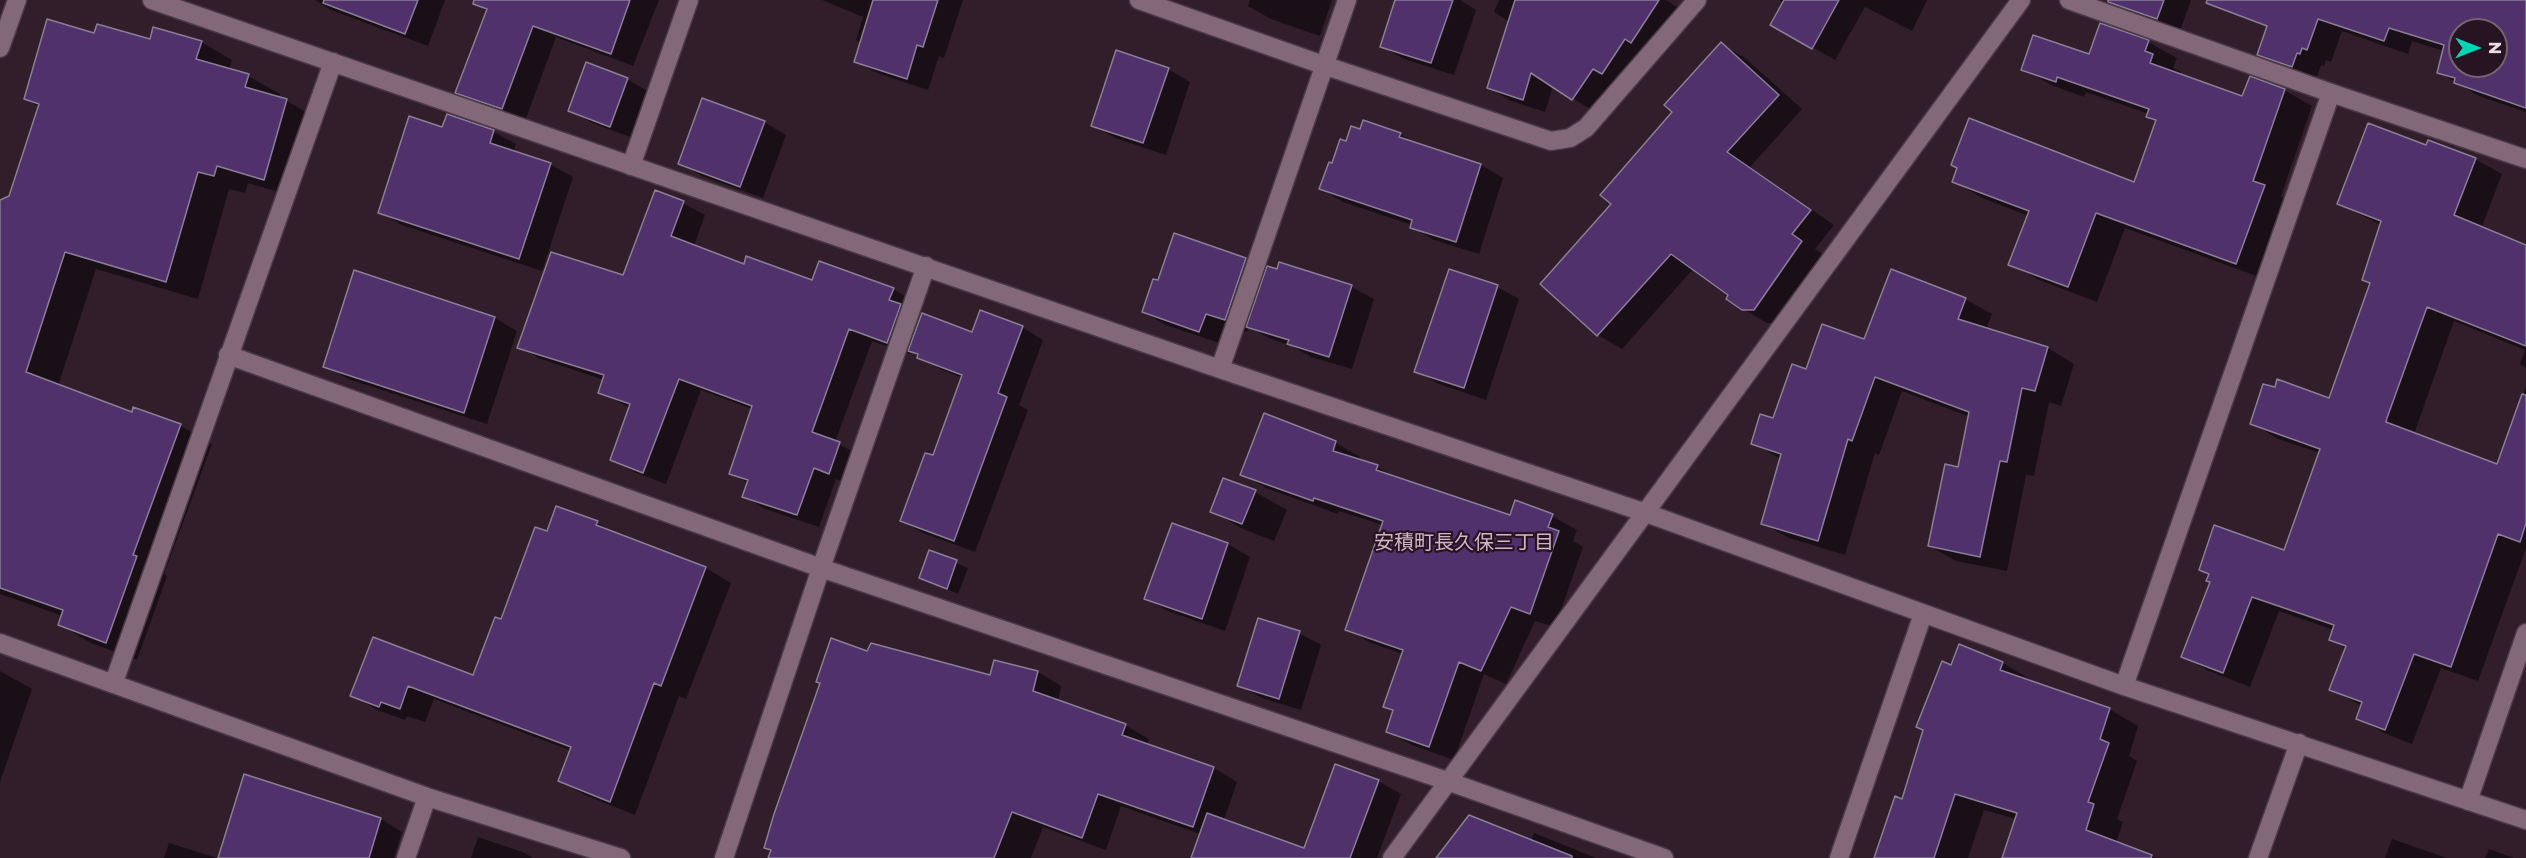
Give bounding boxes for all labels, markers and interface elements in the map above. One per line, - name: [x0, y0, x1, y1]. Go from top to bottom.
- north arrow: [2448, 18, 2508, 78]
- text: N: [2485, 42, 2504, 54]
- district label: 安積町長久保三丁目: [1374, 531, 1554, 555]

